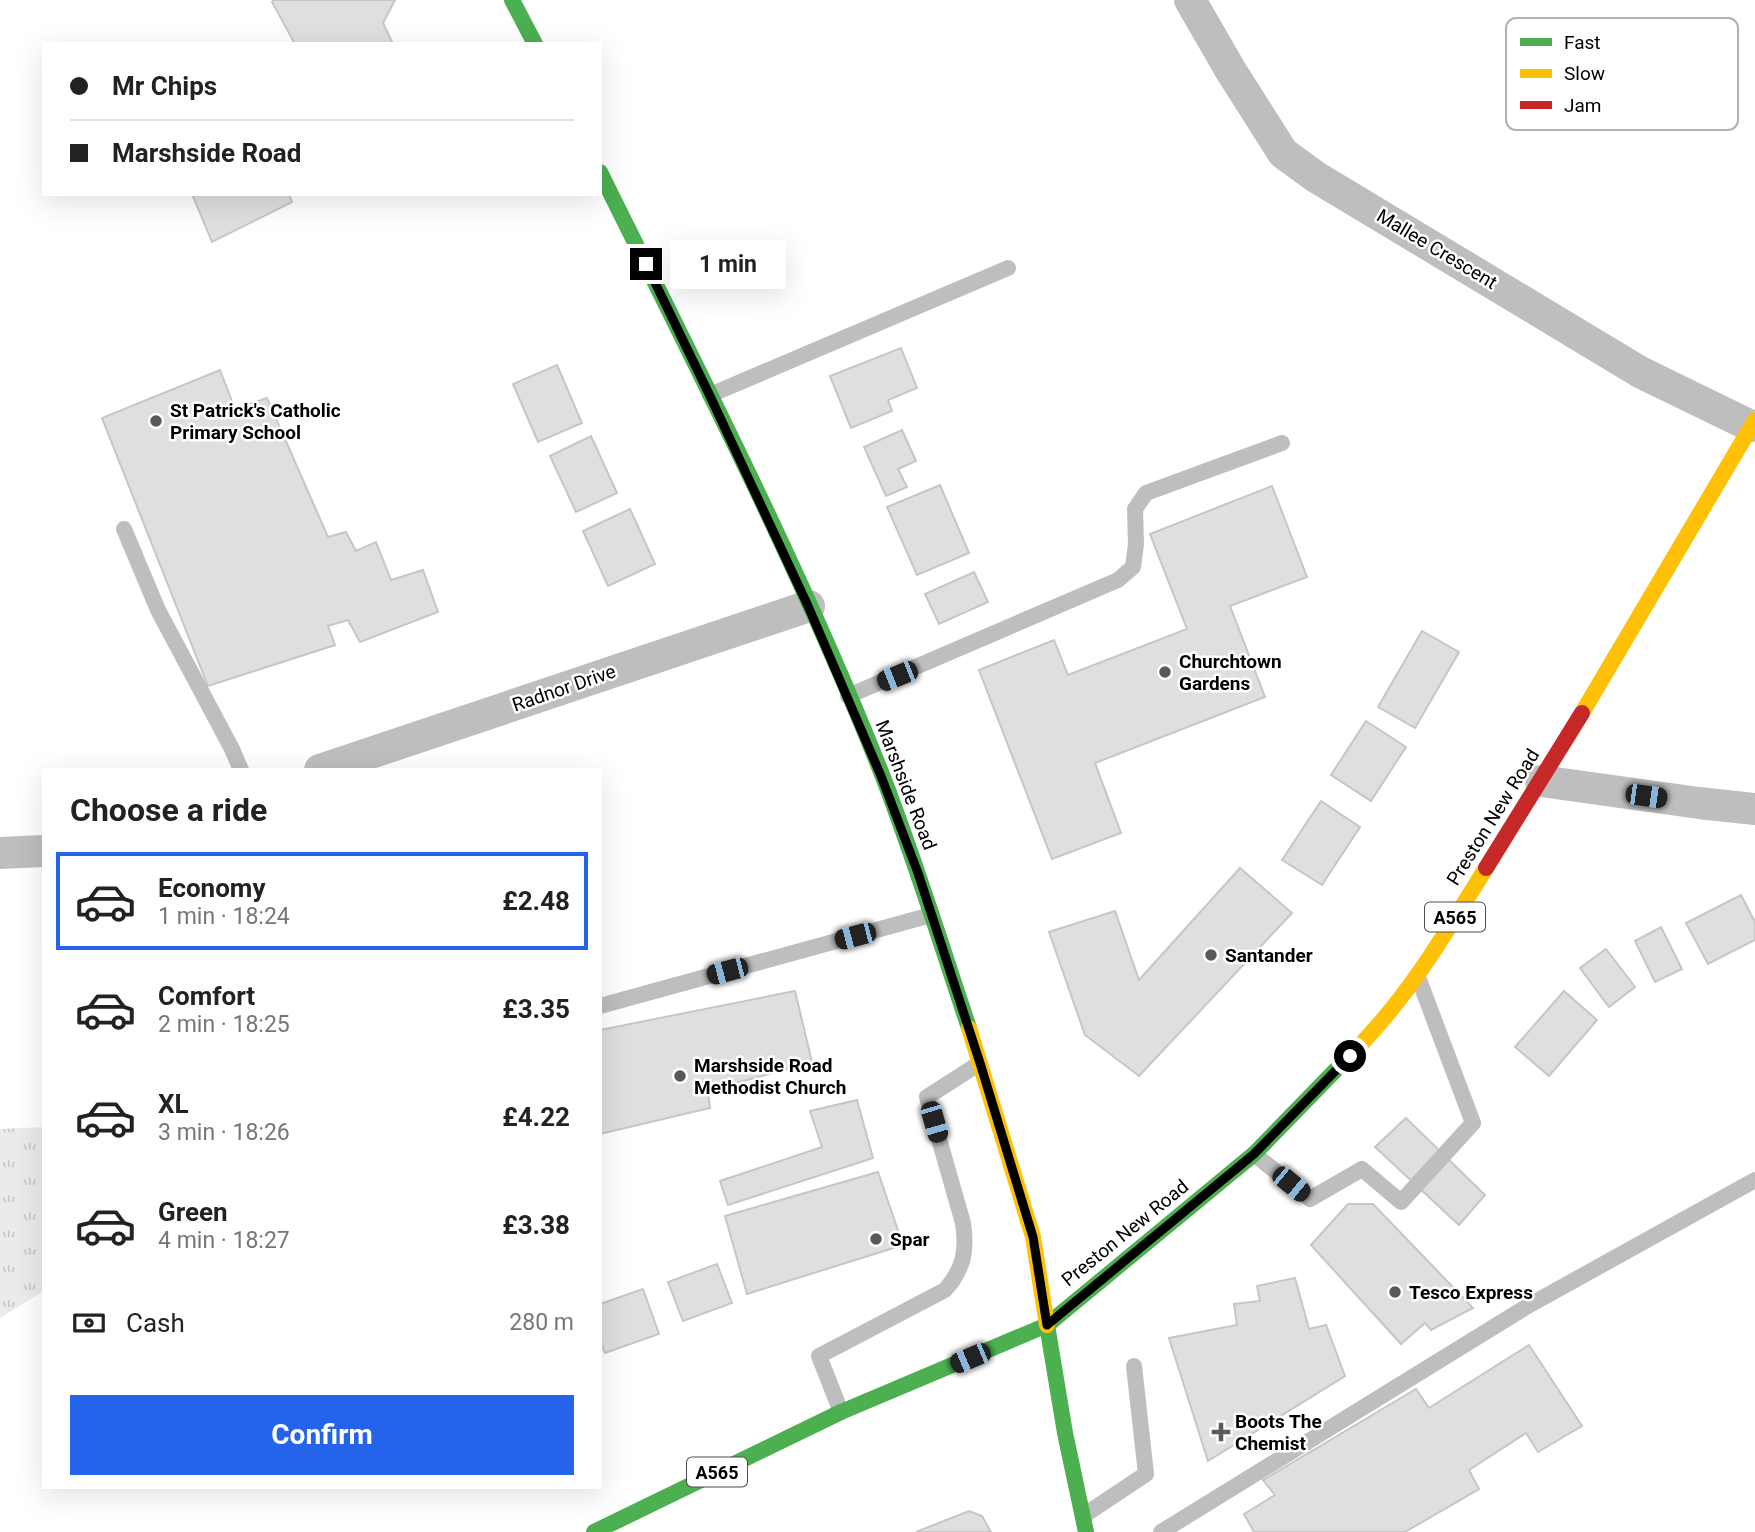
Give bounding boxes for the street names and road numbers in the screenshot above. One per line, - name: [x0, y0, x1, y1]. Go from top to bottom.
- street label: Mallee Crescent: [1373, 204, 1501, 294]
- street label: Radnor Drive: [509, 660, 619, 716]
- street label: Marshside Road: [871, 717, 941, 853]
- street label: Preston New Road: [1442, 745, 1544, 889]
- road number: A565: [1425, 902, 1485, 932]
- street label: Preston New Road: [1057, 1175, 1193, 1291]
- road number: A565: [687, 1457, 747, 1486]

